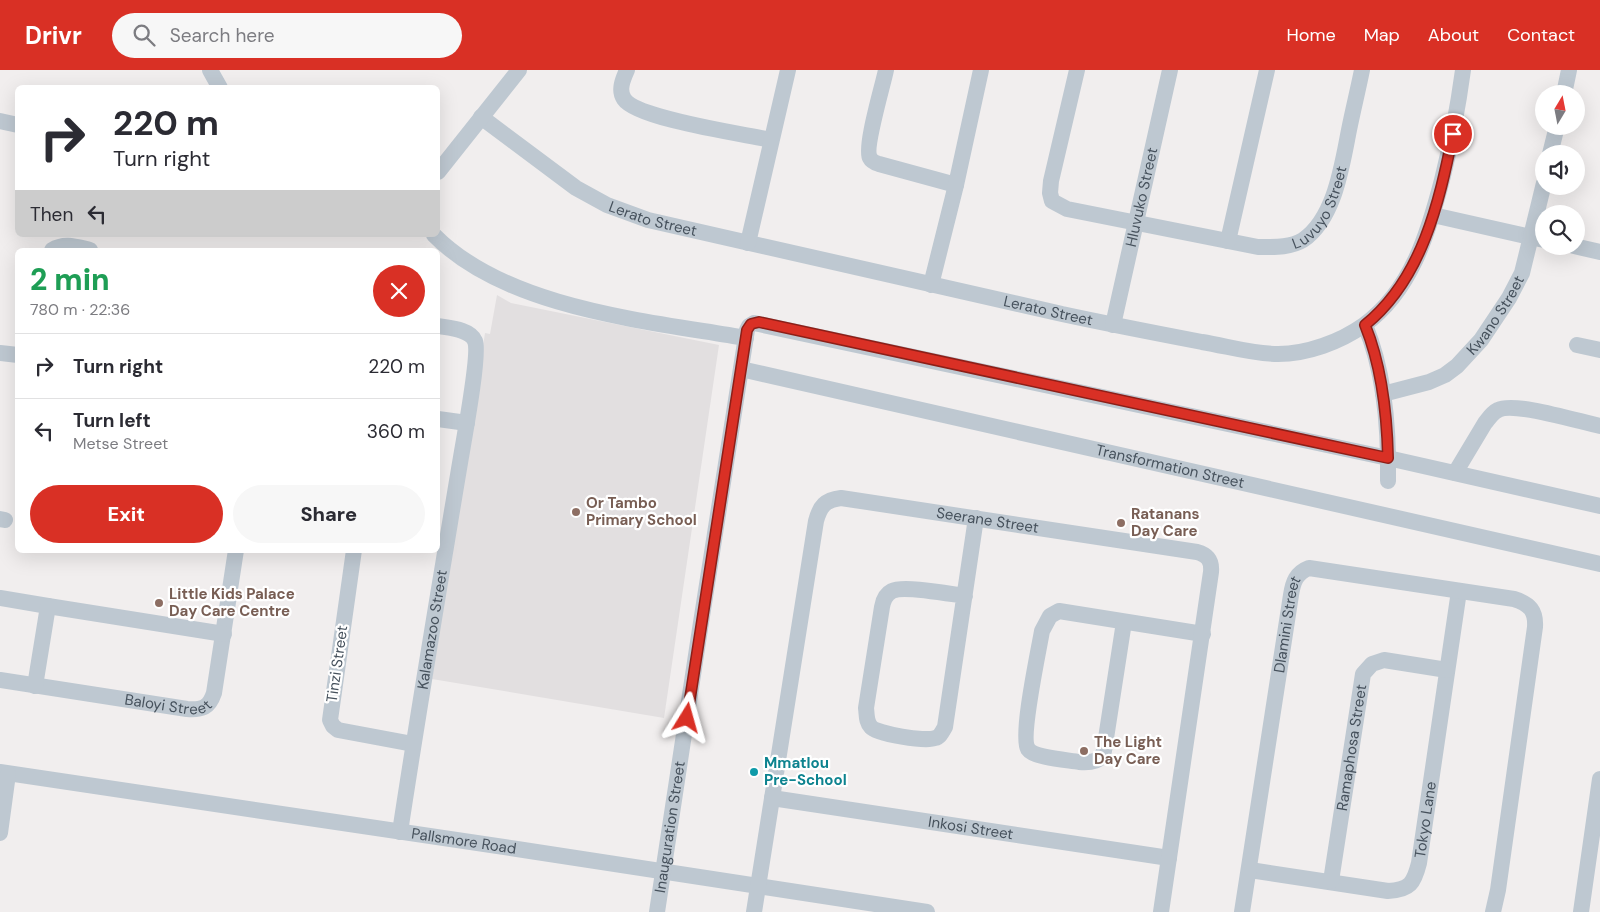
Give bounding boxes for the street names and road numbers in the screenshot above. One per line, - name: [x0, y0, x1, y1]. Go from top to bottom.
- street label: Hluvuko Street: [1121, 145, 1162, 249]
- street label: Luvuyo Street: [1289, 164, 1351, 254]
- street label: Lerato Street: [606, 197, 699, 241]
- street label: Kwano Street: [1462, 272, 1529, 359]
- street label: Lerato Street: [1002, 291, 1095, 330]
- street label: Transformation Street: [1094, 440, 1246, 493]
- street label: Seerane Street: [935, 503, 1040, 538]
- street label: Kalamazoo Street: [413, 568, 452, 691]
- street label: Dlamini Street: [1269, 572, 1306, 674]
- street label: Tinzi Street: [322, 624, 352, 704]
- street label: Ramaphosa Street: [1332, 683, 1371, 812]
- street label: Baloyi Street: [123, 689, 217, 719]
- street label: Inauguration Street: [650, 760, 690, 894]
- street label: Tokyo Lane: [1410, 780, 1441, 859]
- street label: Inkosi Street: [927, 812, 1015, 844]
- street label: Pallsmore Road: [410, 823, 518, 859]

